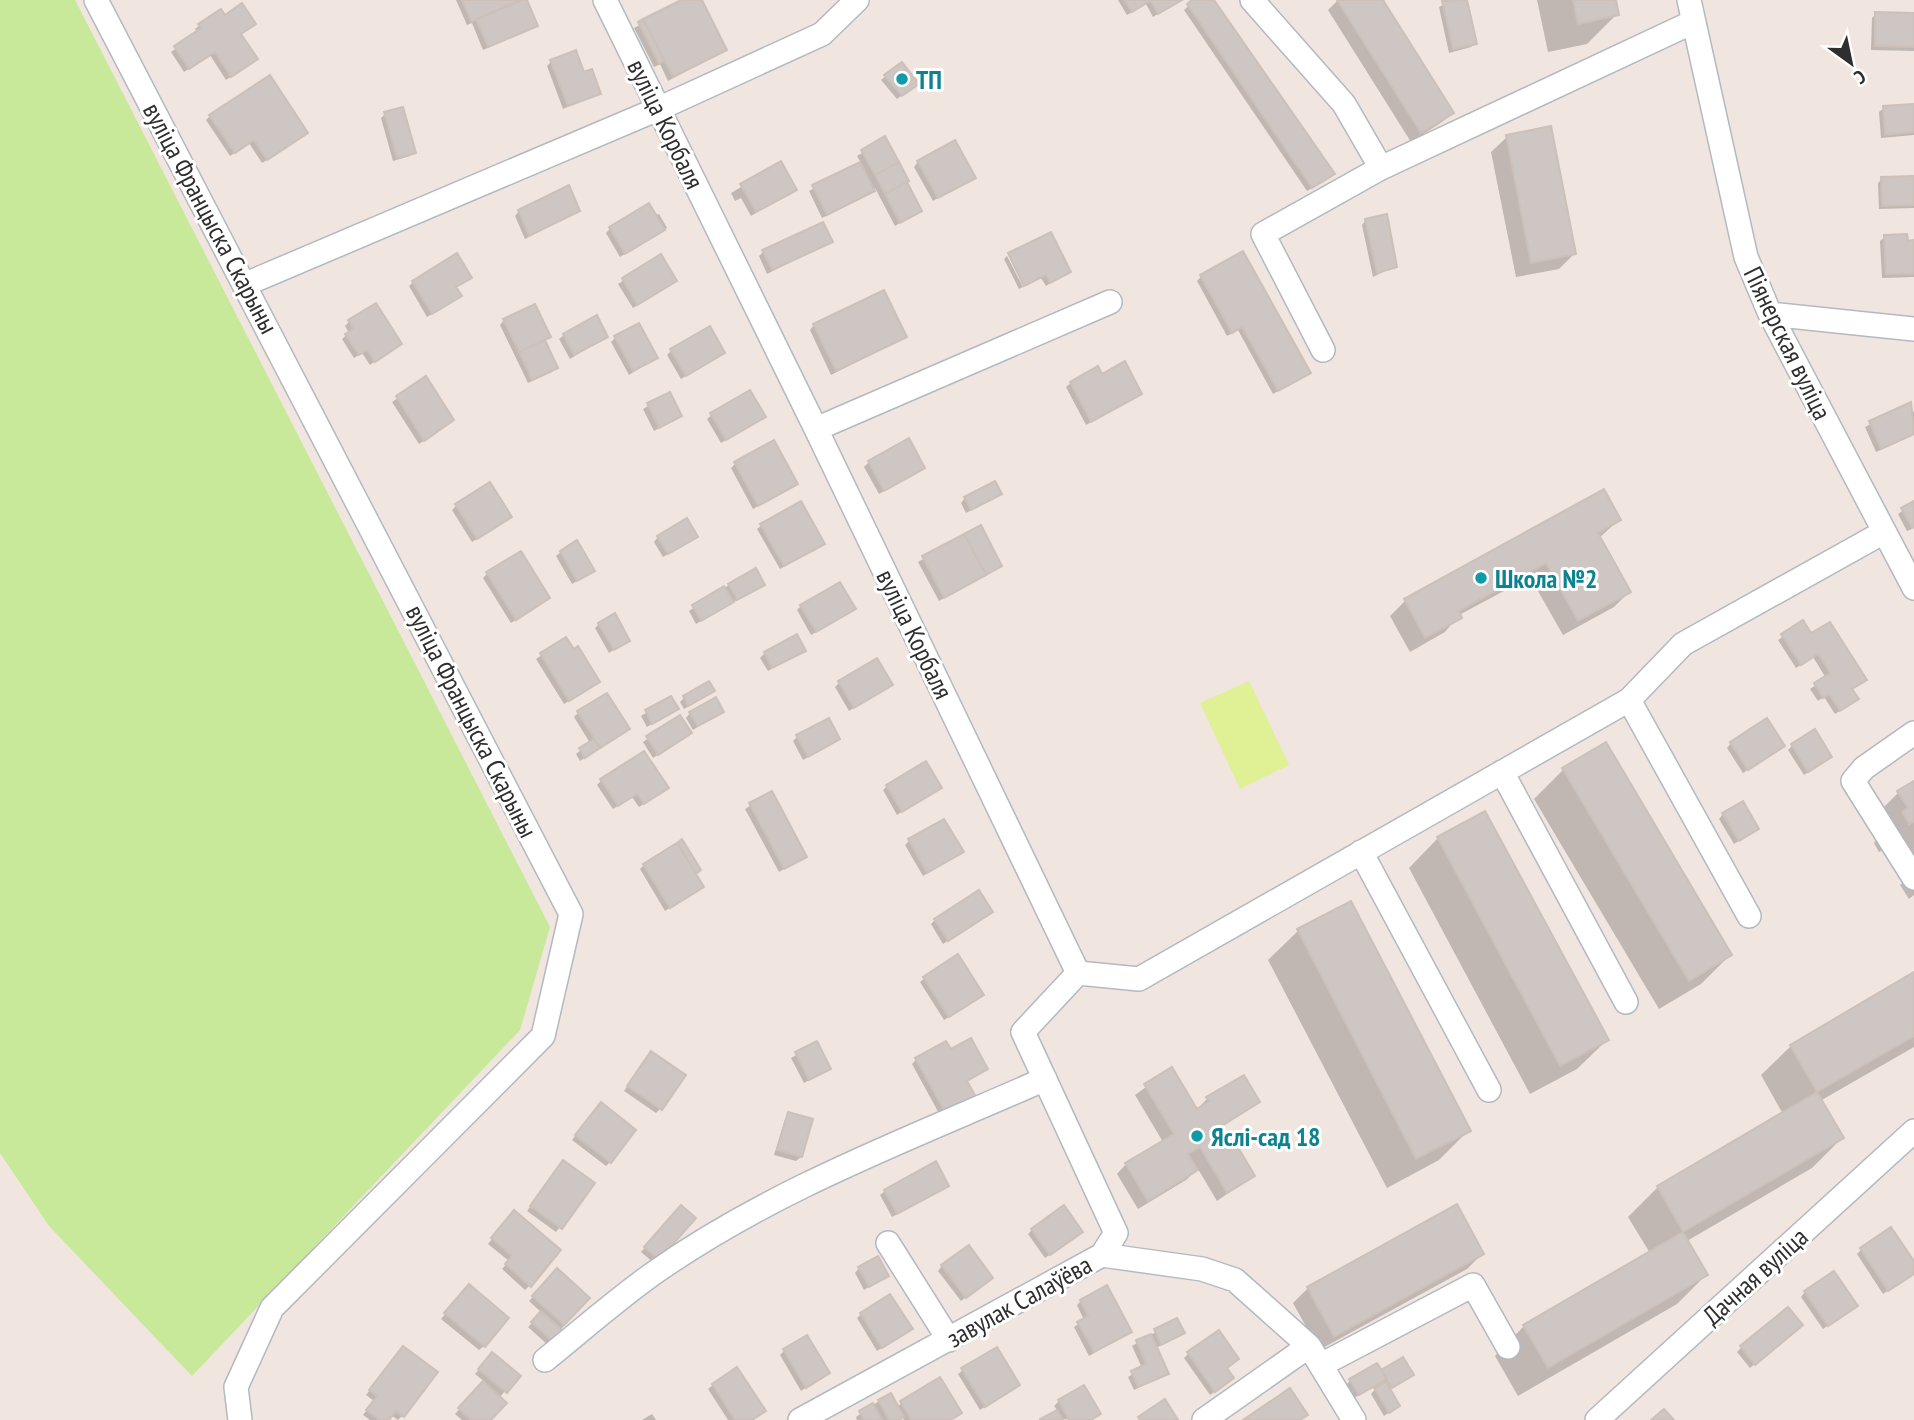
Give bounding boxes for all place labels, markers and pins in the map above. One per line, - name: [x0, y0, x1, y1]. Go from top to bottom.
- place label: ТП: [916, 63, 942, 96]
- marker: ТП: [894, 71, 910, 87]
- place label: Школа №2: [1495, 562, 1597, 595]
- marker: Школа №2: [1473, 570, 1489, 586]
- place label: Яслі-сад 18: [1211, 1120, 1321, 1153]
- marker: Яслі-сад 18: [1189, 1128, 1205, 1144]

